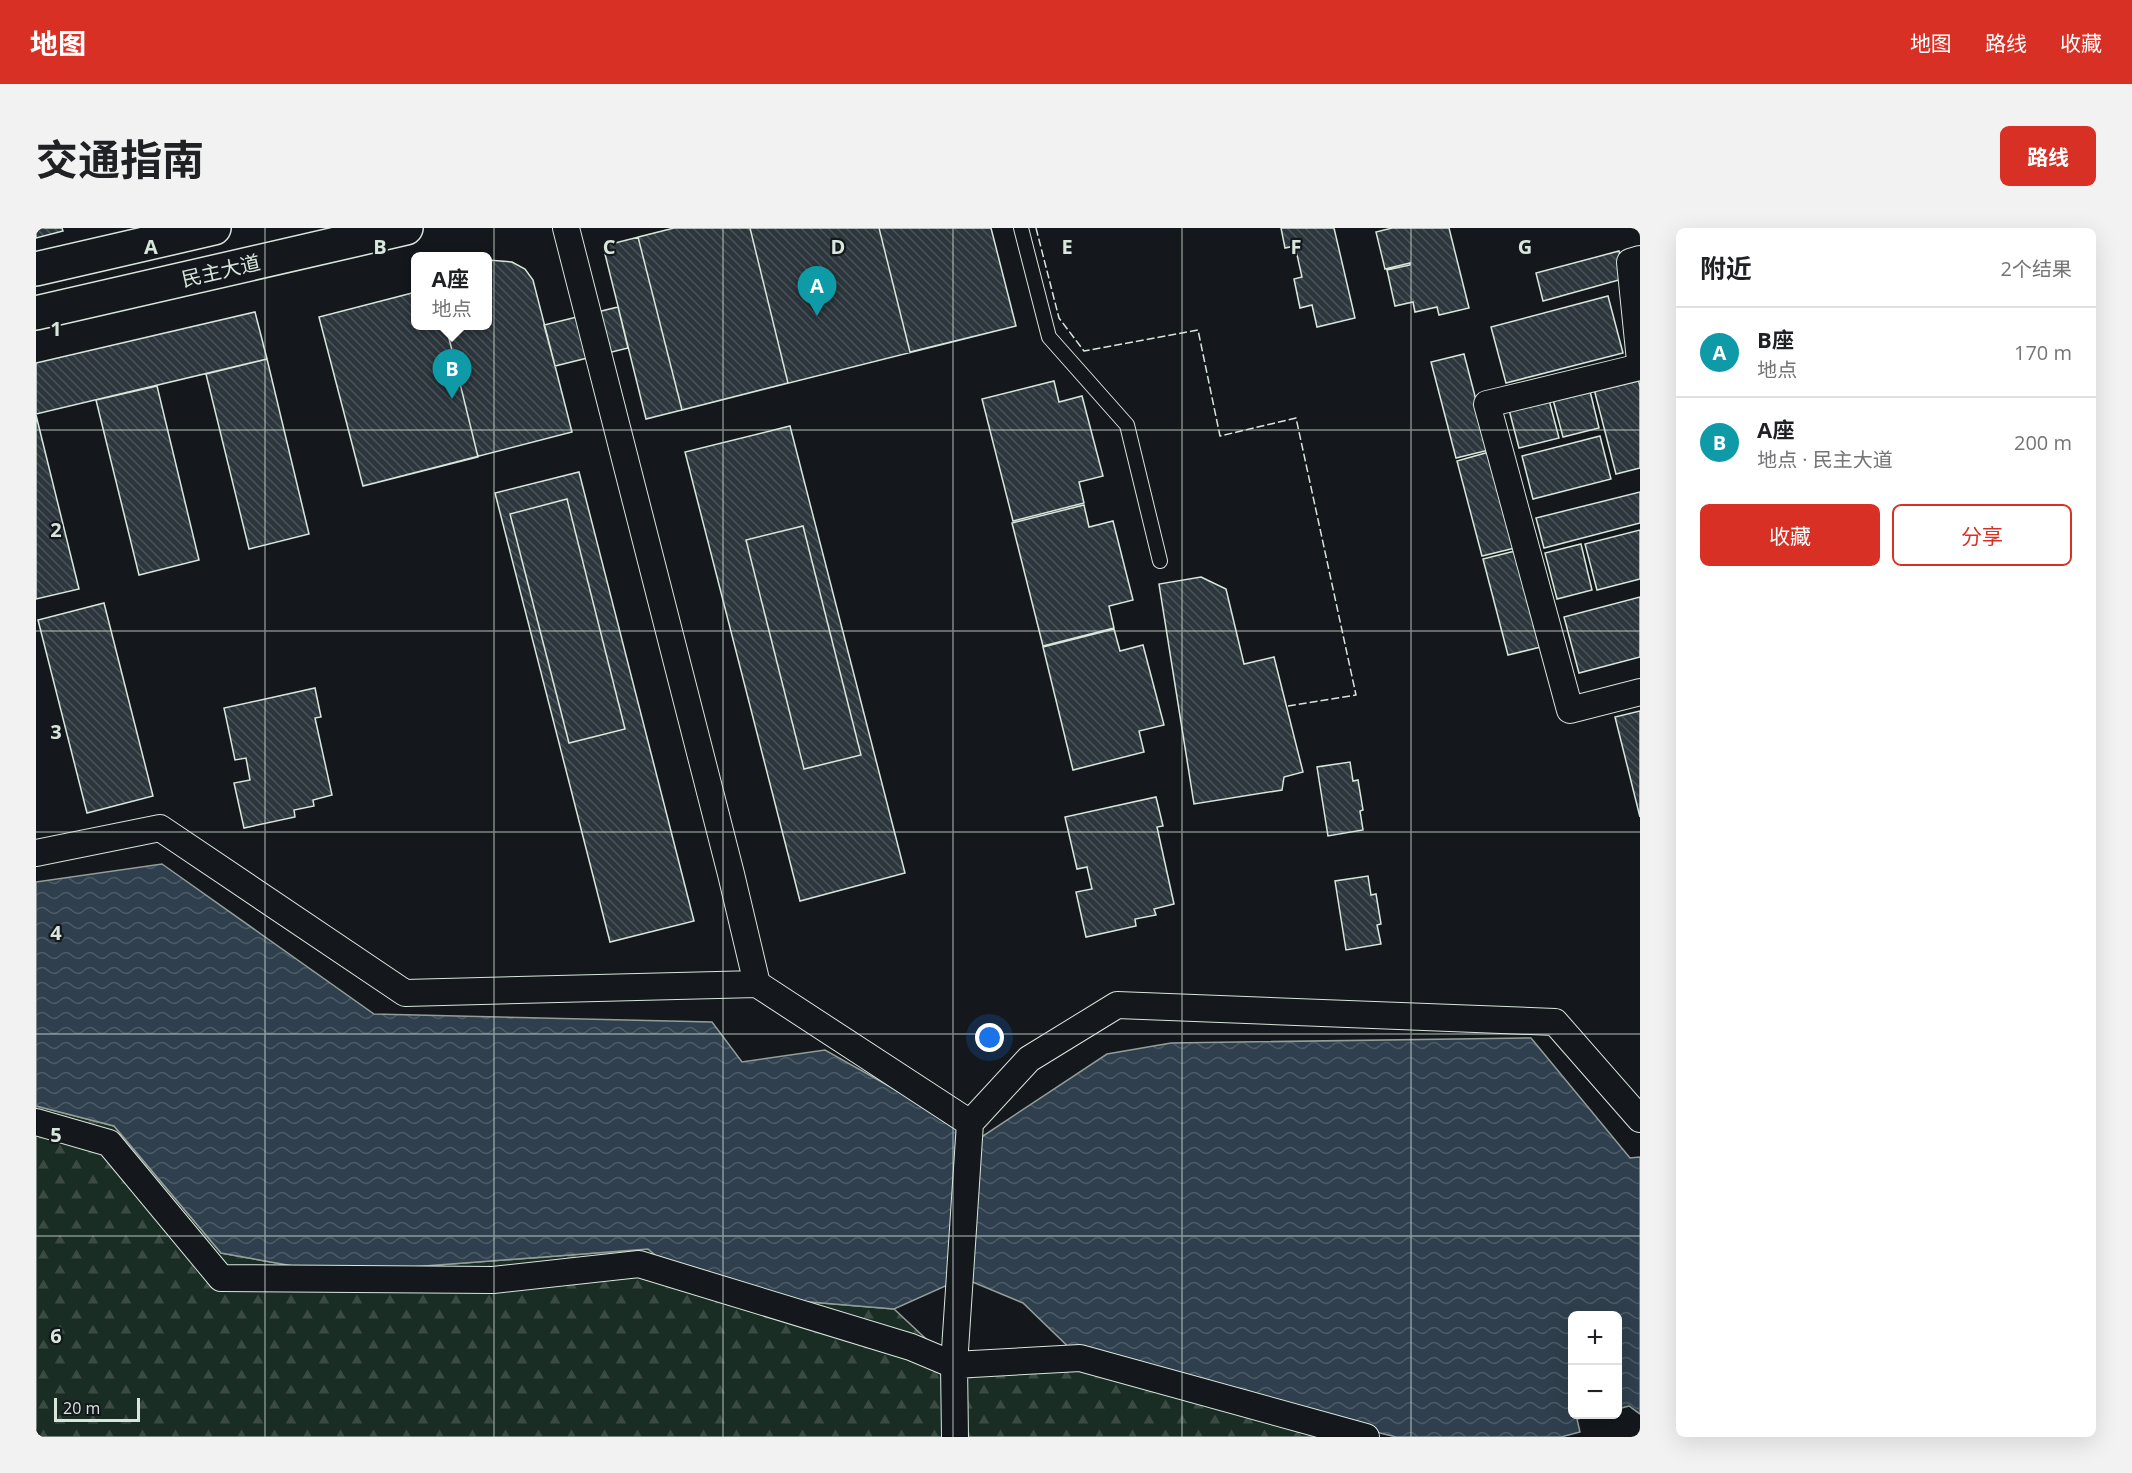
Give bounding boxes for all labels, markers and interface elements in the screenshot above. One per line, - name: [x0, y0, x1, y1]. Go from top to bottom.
- text: 地图: [30, 24, 86, 62]
- text: 地图: [1910, 29, 1952, 57]
- text: 路线: [1985, 29, 2027, 57]
- text: 收藏: [2060, 29, 2102, 57]
- button: 路线: [2000, 126, 2096, 186]
- text: 交通指南: [36, 130, 204, 187]
- text: A: [144, 233, 158, 260]
- text: B: [373, 233, 387, 260]
- text: C: [603, 233, 616, 260]
- text: D: [831, 233, 845, 260]
- text: E: [1061, 233, 1073, 260]
- text: F: [1291, 233, 1301, 260]
- text: G: [1518, 233, 1532, 260]
- street label: 民主大道: [179, 248, 263, 293]
- text: 附近: [1700, 250, 1752, 286]
- popup: [411, 252, 492, 330]
- text: 2个结果: [2001, 255, 2072, 282]
- text: A座: [432, 263, 469, 293]
- pin: A: [798, 266, 836, 316]
- text: 地点: [432, 295, 472, 322]
- text: 1: [50, 315, 62, 342]
- text: B座: [1757, 324, 1794, 354]
- text: A: [1713, 339, 1726, 366]
- text: 170 m: [2014, 339, 2072, 366]
- pin: B: [432, 350, 472, 399]
- text: 地点: [1757, 356, 1797, 383]
- text: A座: [1757, 414, 1794, 444]
- text: B: [1713, 429, 1726, 456]
- text: 200 m: [2014, 429, 2072, 456]
- text: 地点 · 民主大道: [1757, 446, 1893, 473]
- button: 收藏: [1700, 504, 1880, 566]
- button: 分享: [1892, 504, 2072, 566]
- text: 2: [50, 516, 62, 543]
- text: 3: [50, 718, 62, 745]
- text: 4: [50, 919, 62, 946]
- your location: [975, 1023, 1004, 1052]
- text: 5: [50, 1121, 62, 1148]
- map controls: [1568, 1311, 1622, 1419]
- button: +: [1568, 1311, 1622, 1365]
- text: 6: [50, 1322, 62, 1349]
- button: −: [1568, 1365, 1622, 1419]
- scale bar: [54, 1395, 140, 1422]
- text: 20 m: [63, 1397, 100, 1419]

